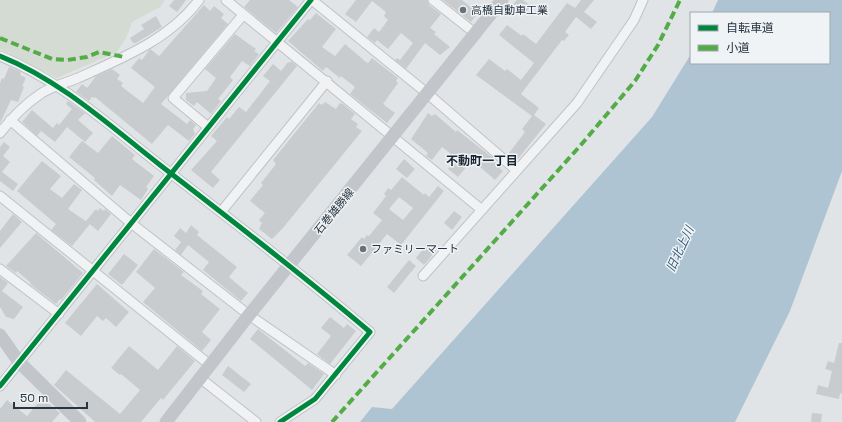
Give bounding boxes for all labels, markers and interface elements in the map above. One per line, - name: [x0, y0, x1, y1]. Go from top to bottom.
- place label: 高橋自動車工業: [471, 3, 548, 17]
- marker: 高橋自動車工業: [458, 5, 468, 15]
- legend: [690, 12, 830, 64]
- text: 自転車道: [726, 20, 774, 36]
- text: 小道: [726, 40, 750, 56]
- district label: 不動町一丁目: [446, 153, 518, 169]
- street label: 石巻雄勝線: [311, 185, 357, 237]
- water label: 旧北上川: [663, 222, 698, 274]
- place label: ファミリーマート: [371, 242, 459, 256]
- marker: ファミリーマート: [358, 244, 368, 254]
- scale bar: [14, 384, 87, 410]
- text: 50 m: [20, 390, 48, 406]

